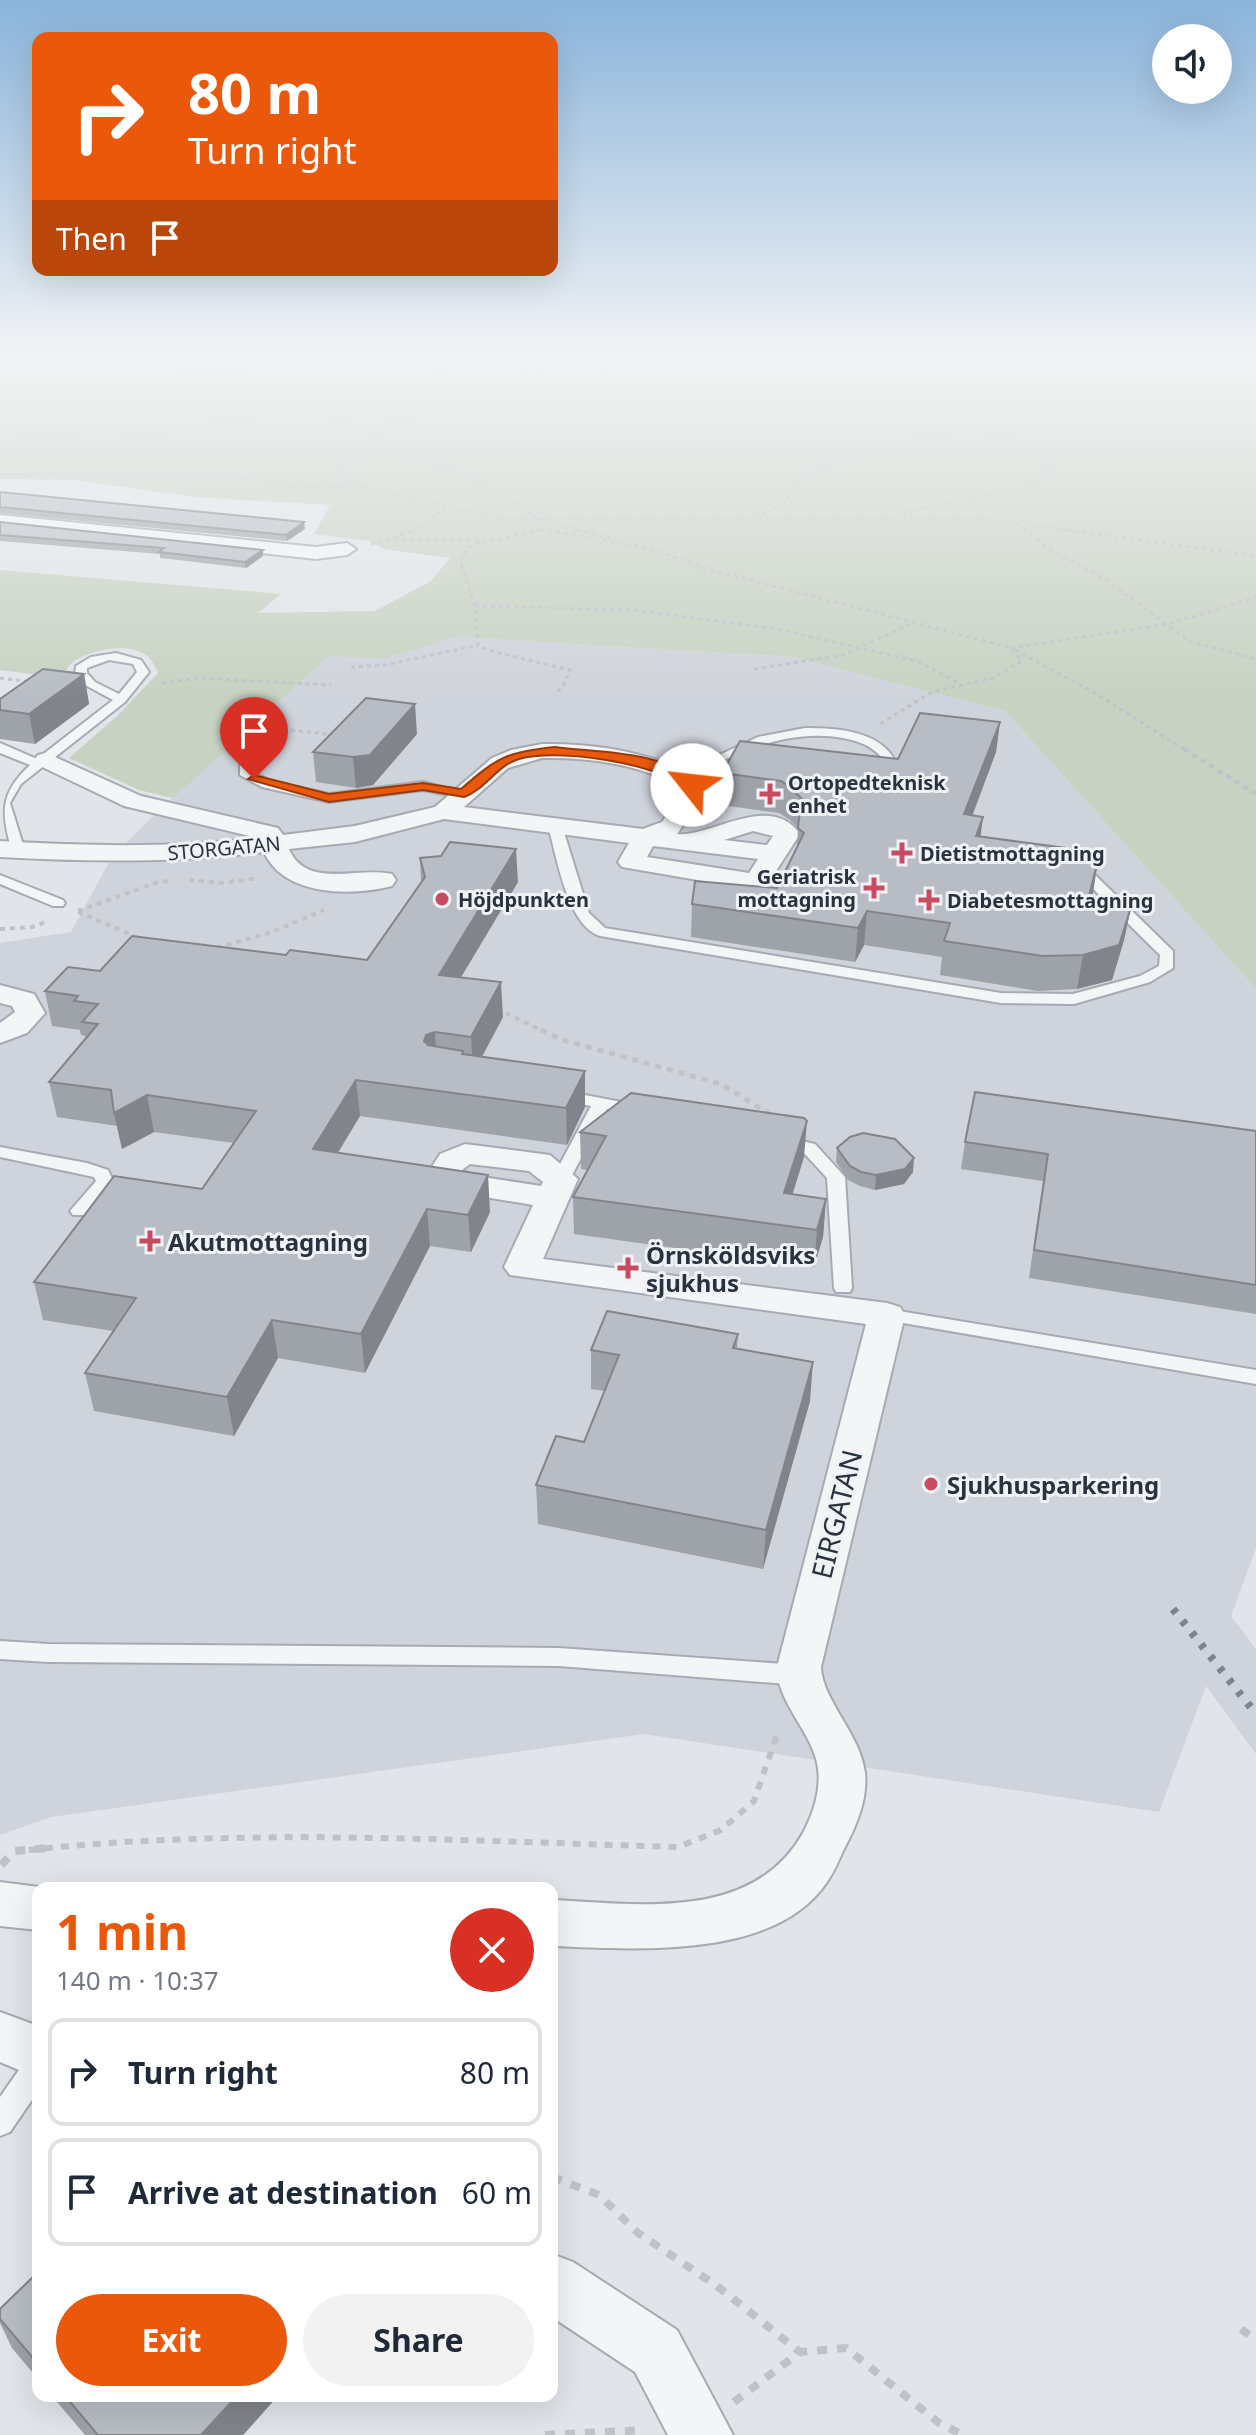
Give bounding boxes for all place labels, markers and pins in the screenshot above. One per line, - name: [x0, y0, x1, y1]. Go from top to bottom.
- pin: [220, 697, 288, 779]
- place label: Ortopedteknisk enhet: [788, 769, 946, 819]
- marker: Ortopedteknisk enhet: [759, 783, 781, 805]
- place label: Dietistmottagning: [920, 840, 1105, 867]
- marker: Dietistmottagning: [891, 842, 913, 864]
- place label: Geriatrisk mottagning: [737, 863, 857, 913]
- marker: Geriatrisk mottagning: [863, 877, 885, 899]
- place label: Höjdpunkten: [458, 886, 589, 913]
- place label: Diabetesmottagning: [947, 887, 1153, 914]
- marker: Diabetesmottagning: [918, 889, 940, 911]
- marker: Höjdpunkten: [433, 890, 451, 908]
- place label: Akutmottagning: [168, 1225, 368, 1258]
- marker: Akutmottagning: [139, 1230, 161, 1252]
- place label: Örnsköldsviks sjukhus: [646, 1238, 815, 1299]
- marker: Örnsköldsviks sjukhus: [617, 1257, 639, 1279]
- place label: Sjukhusparkering: [947, 1468, 1159, 1501]
- marker: Sjukhusparkering: [922, 1475, 940, 1493]

